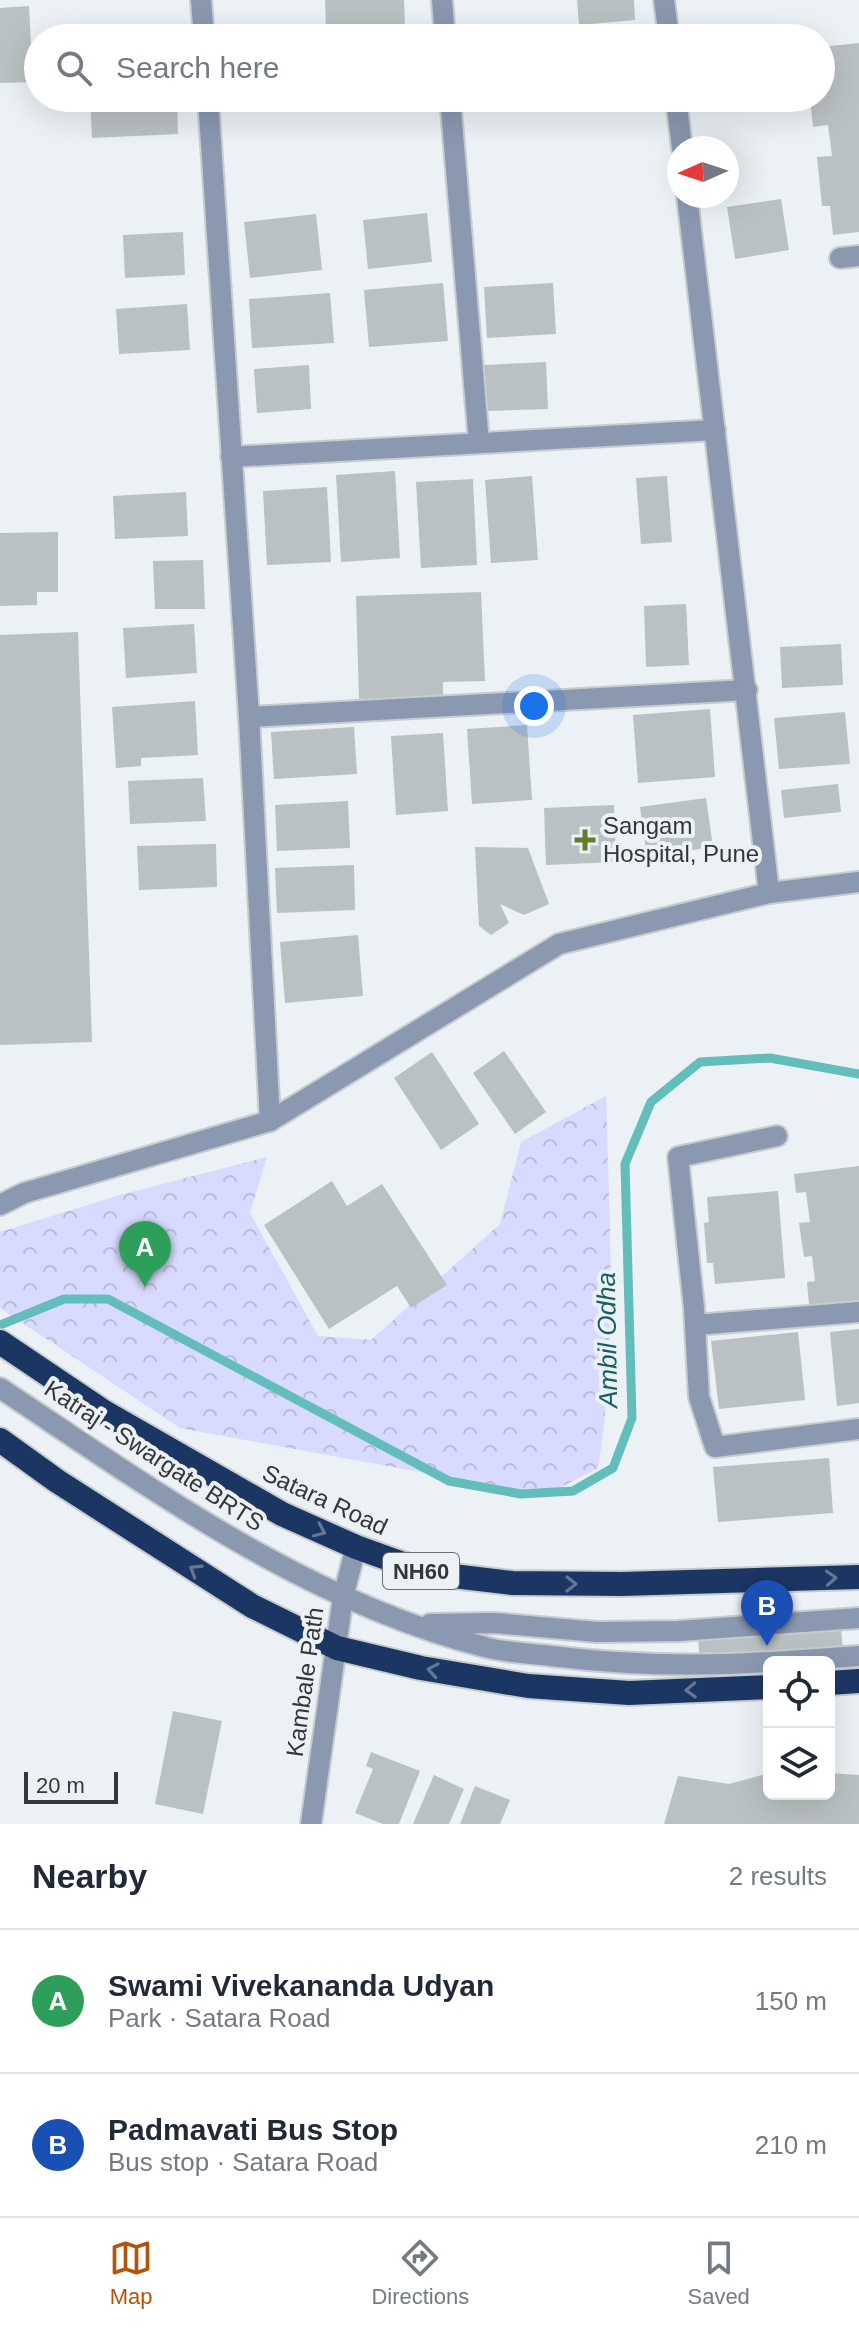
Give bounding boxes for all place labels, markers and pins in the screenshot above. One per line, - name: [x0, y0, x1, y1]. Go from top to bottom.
- place label: Sangam Hospital, Pune: [603, 812, 759, 867]
- marker: Sangam Hospital, Pune: [574, 829, 596, 851]
- pin: A: [119, 1221, 171, 1287]
- pin: B: [741, 1580, 793, 1646]

